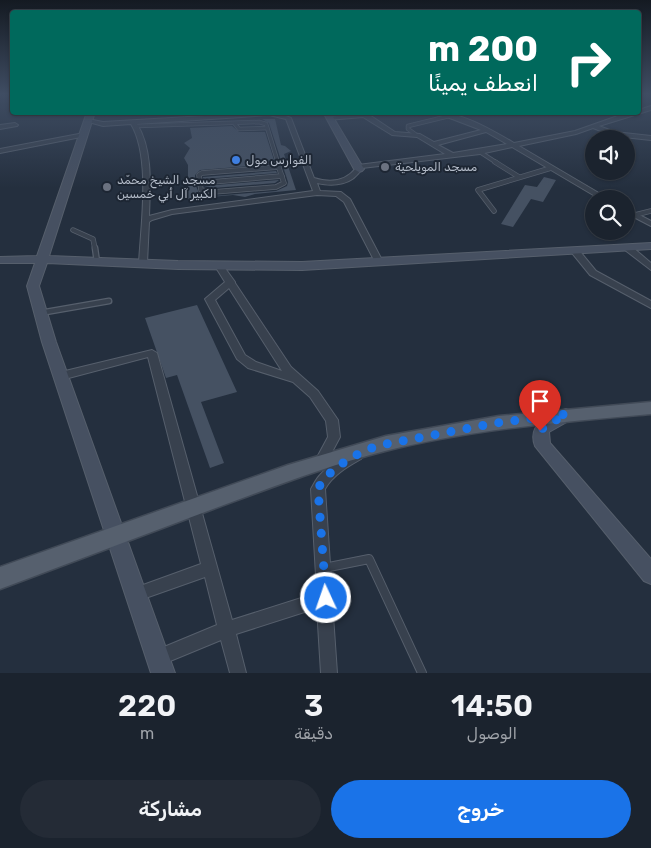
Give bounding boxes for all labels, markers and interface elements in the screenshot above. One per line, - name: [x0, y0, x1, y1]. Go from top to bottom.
- text: 200 m: [428, 28, 538, 70]
- icon: right: [556, 30, 621, 95]
- text: انعطف يمينًا: [428, 70, 538, 97]
- map controls: [585, 130, 635, 240]
- button: sound: [585, 130, 635, 180]
- place label: الفوارس مول: [246, 153, 312, 168]
- marker: الفوارس مول: [230, 154, 242, 166]
- place label: مسجد المويلحية: [395, 160, 477, 175]
- marker: مسجد المويلحية: [379, 161, 391, 173]
- place label: مسجد الشيخ محمّد الكبير آل أبي خمسين: [117, 173, 217, 203]
- marker: مسجد الشيخ محمّد الكبير آل أبي خمسين: [101, 181, 113, 193]
- button: search: [585, 190, 635, 240]
- pin: [519, 380, 561, 431]
- icon: arrive: [526, 387, 554, 415]
- position arrow: [299, 571, 351, 623]
- text: 220: [118, 688, 176, 724]
- text: 3: [304, 688, 323, 724]
- text: 14:50: [451, 688, 533, 724]
- text: m: [140, 724, 154, 743]
- text: دقيقة: [294, 724, 333, 743]
- text: الوصول: [467, 724, 517, 743]
- button: مشاركة: [20, 780, 321, 838]
- button: خروج: [331, 780, 631, 838]

